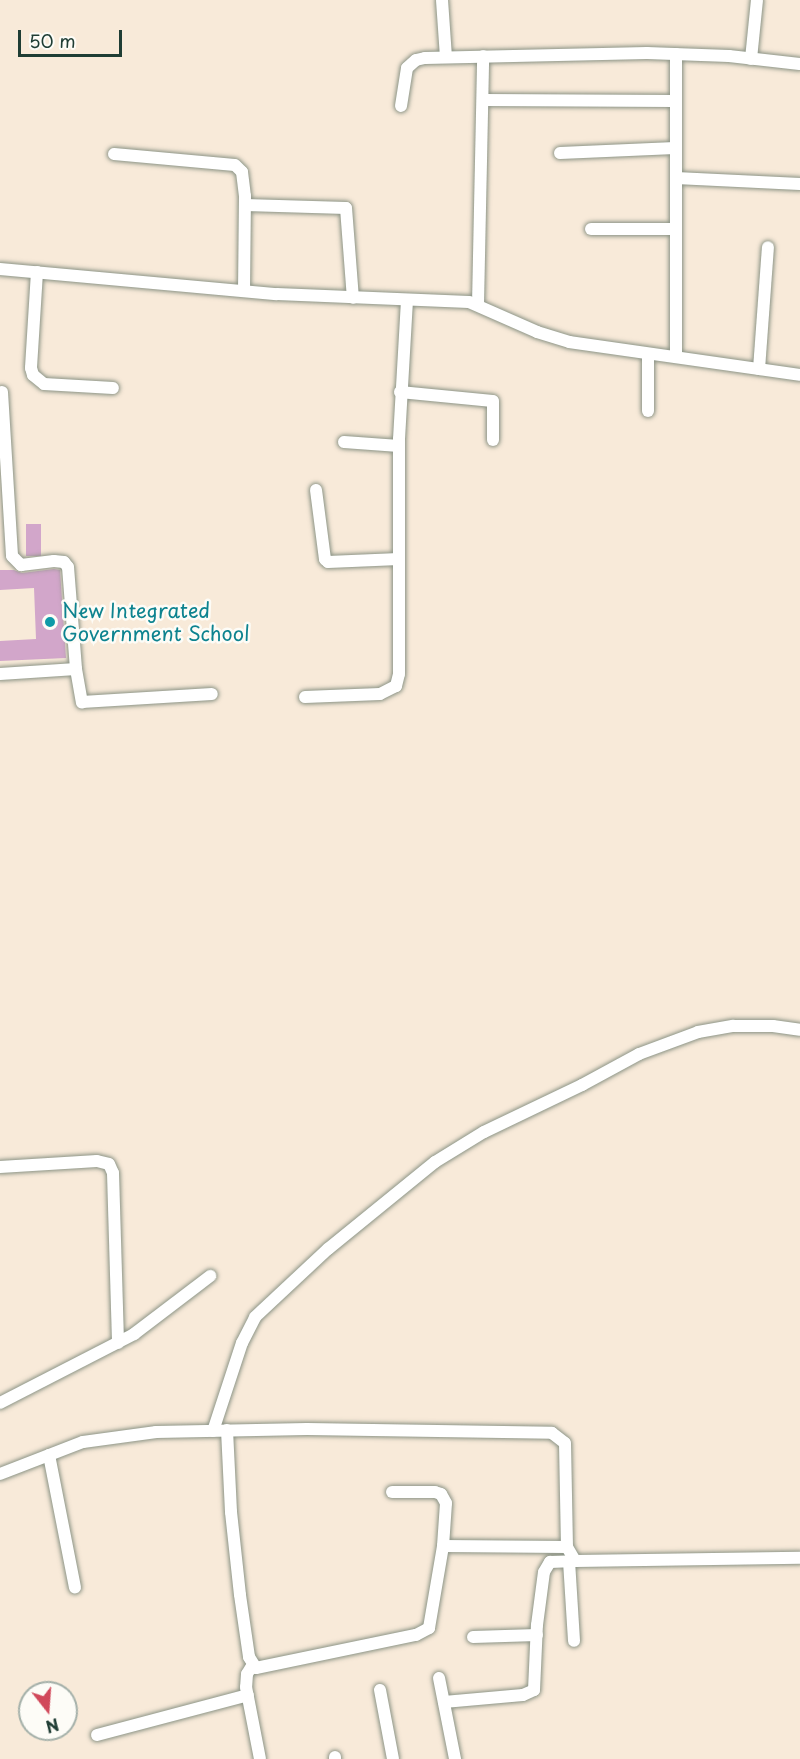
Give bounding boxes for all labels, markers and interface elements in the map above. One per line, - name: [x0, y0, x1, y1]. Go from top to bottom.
- scale bar: [21, 18, 124, 56]
- text: 50 m: [29, 27, 76, 54]
- place label: New Integrated Government School: [62, 598, 251, 645]
- marker: New Integrated Government School: [43, 615, 57, 629]
- north arrow: [18, 1681, 78, 1741]
- text: N: [43, 1713, 62, 1740]

